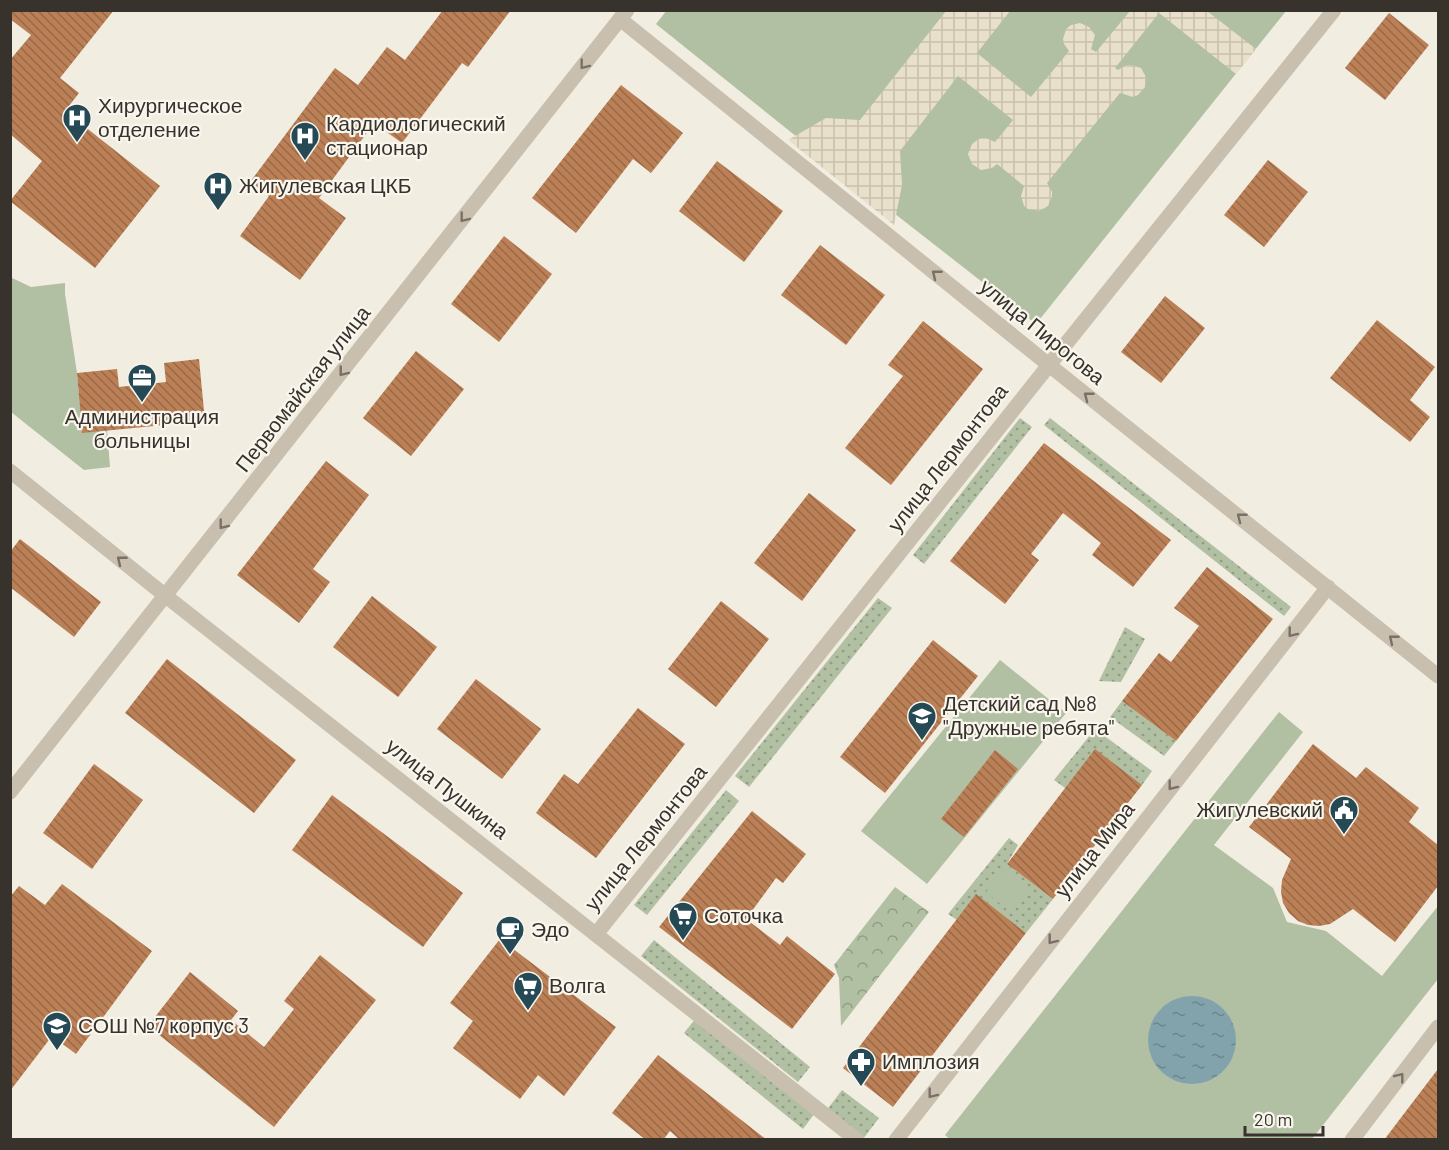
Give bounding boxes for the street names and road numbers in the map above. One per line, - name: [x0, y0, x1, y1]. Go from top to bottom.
- street label: улица Пирогова: [975, 273, 1111, 389]
- street label: Первомайская улица: [229, 300, 375, 476]
- street label: улица Лермонтова: [881, 378, 1012, 536]
- street label: улица Пушкина: [382, 732, 514, 844]
- street label: улица Лермонтова: [578, 759, 712, 915]
- street label: улица Мира: [1049, 796, 1139, 902]

